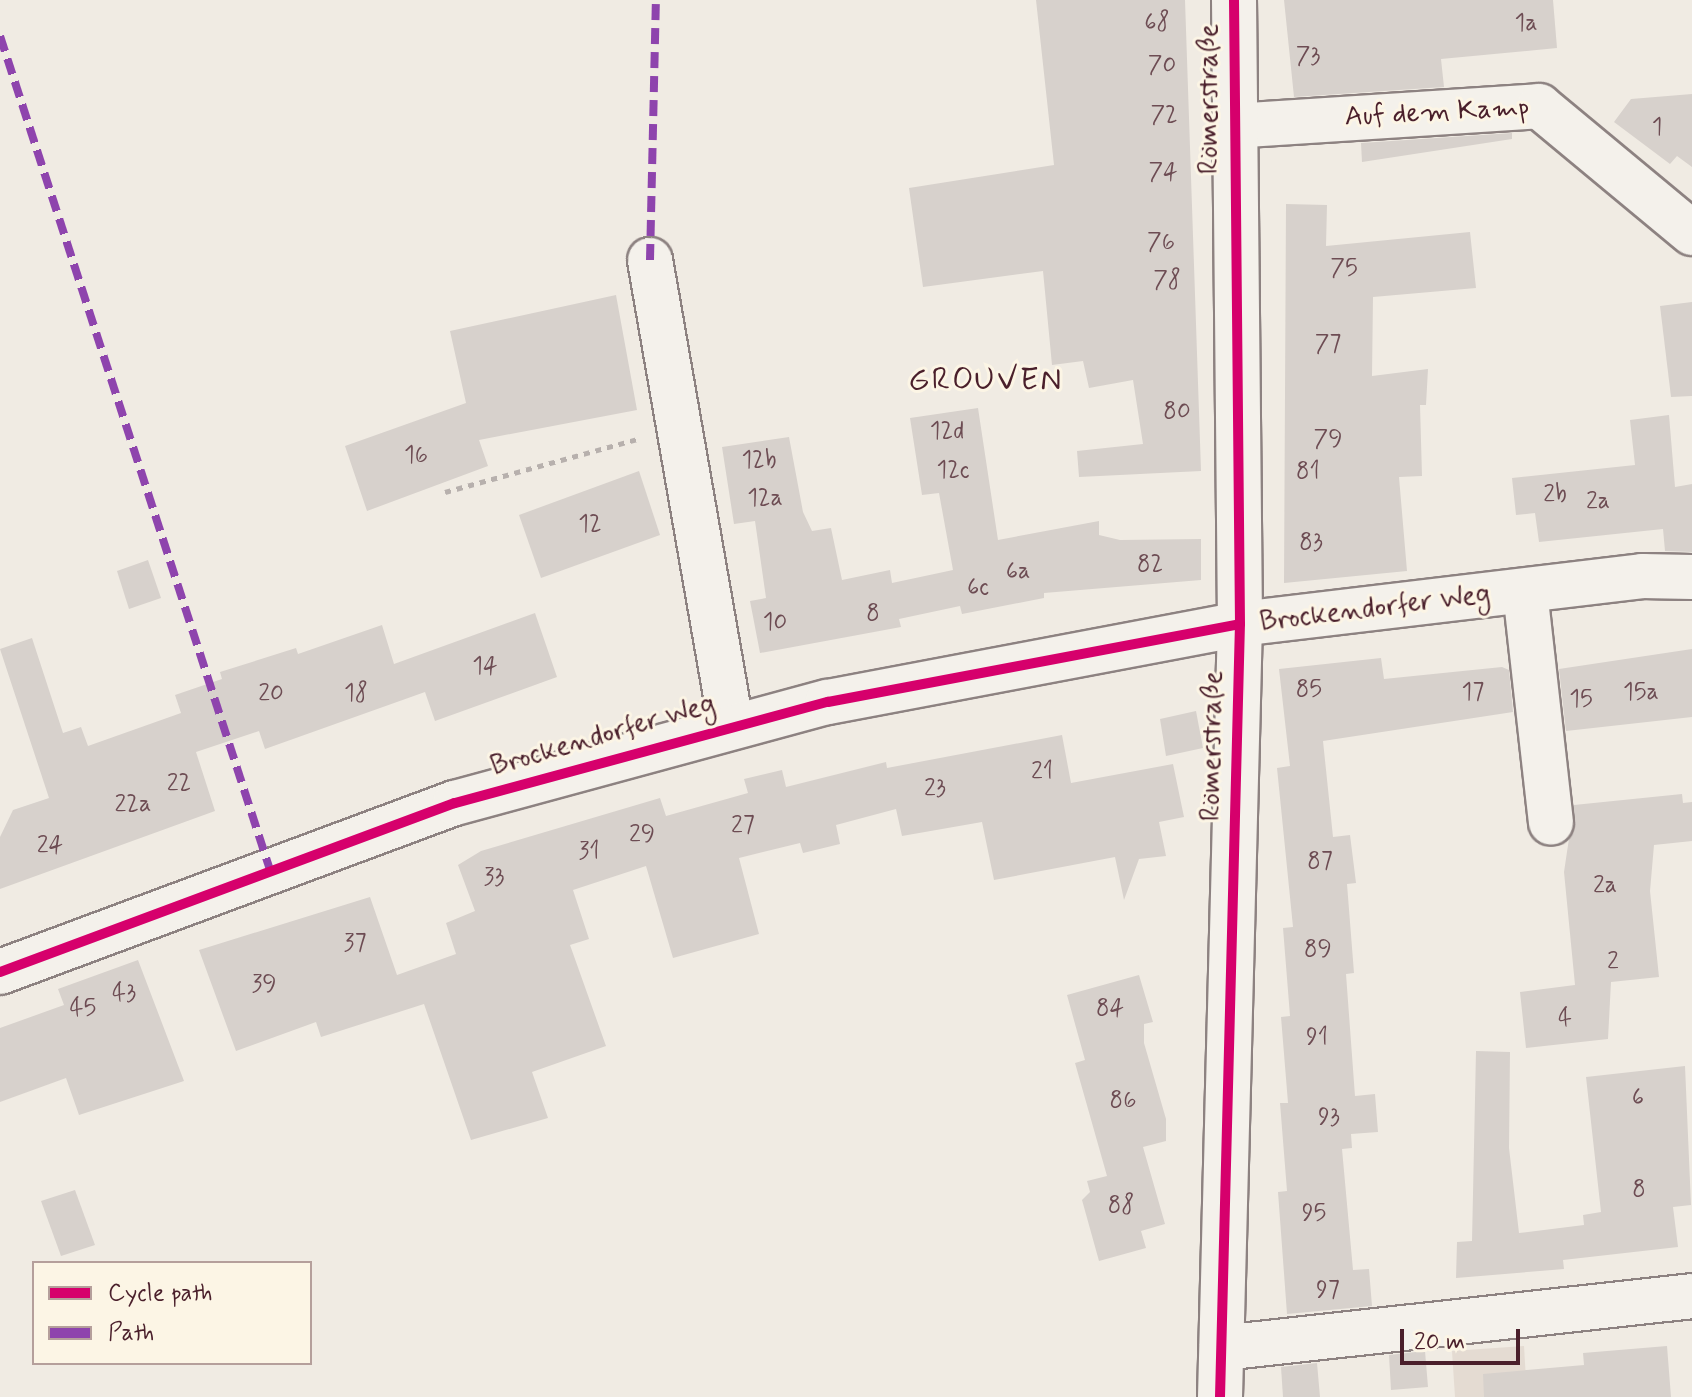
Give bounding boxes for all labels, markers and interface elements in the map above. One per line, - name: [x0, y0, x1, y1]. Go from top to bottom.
- house number: 68: [1144, 9, 1170, 37]
- house number: 1a: [1514, 10, 1538, 38]
- street label: Römerstraße: [1193, 24, 1227, 174]
- house number: 73: [1296, 43, 1320, 71]
- house number: 70: [1148, 52, 1176, 80]
- street label: Auf dem Kamp: [1346, 92, 1528, 134]
- house number: 72: [1150, 102, 1178, 130]
- house number: 1: [1652, 114, 1662, 142]
- house number: 74: [1148, 159, 1178, 187]
- house number: 76: [1147, 229, 1175, 257]
- house number: 75: [1330, 255, 1358, 283]
- house number: 78: [1153, 267, 1181, 295]
- house number: 77: [1315, 331, 1341, 359]
- district label: GROUVEN: [907, 361, 1065, 399]
- house number: 80: [1163, 398, 1191, 426]
- house number: 12d: [930, 418, 964, 446]
- house number: 79: [1314, 426, 1342, 454]
- house number: 16: [404, 442, 428, 470]
- house number: 12b: [741, 447, 777, 475]
- house number: 12c: [936, 457, 970, 485]
- house number: 81: [1296, 458, 1320, 486]
- house number: 2b: [1543, 481, 1567, 509]
- house number: 12a: [747, 485, 783, 513]
- house number: 2a: [1586, 488, 1610, 516]
- house number: 12: [578, 511, 602, 539]
- house number: 83: [1299, 529, 1323, 557]
- house number: 82: [1137, 551, 1163, 579]
- house number: 6a: [1006, 558, 1030, 586]
- house number: 6c: [967, 574, 989, 602]
- street label: Brockendorfer Weg: [1257, 578, 1493, 640]
- house number: 8: [866, 600, 880, 628]
- house number: 10: [763, 609, 787, 637]
- house number: 14: [472, 653, 498, 681]
- street label: Römerstraße: [1195, 670, 1231, 822]
- house number: 85: [1296, 676, 1322, 704]
- house number: 17: [1462, 679, 1484, 707]
- house number: 15a: [1623, 679, 1659, 707]
- house number: 20: [258, 680, 284, 708]
- house number: 18: [344, 680, 368, 708]
- house number: 15: [1569, 686, 1593, 714]
- street label: Brockendorfer Weg: [486, 688, 720, 784]
- house number: 21: [1031, 758, 1053, 786]
- house number: 22: [167, 770, 191, 798]
- house number: 23: [924, 775, 946, 803]
- house number: 22a: [115, 791, 151, 819]
- house number: 27: [731, 812, 755, 840]
- house number: 29: [629, 821, 655, 849]
- house number: 24: [37, 832, 63, 860]
- house number: 31: [578, 838, 600, 866]
- house number: 87: [1307, 848, 1333, 876]
- house number: 33: [484, 864, 504, 892]
- house number: 2a: [1593, 872, 1617, 900]
- house number: 37: [344, 930, 366, 958]
- house number: 89: [1304, 936, 1332, 964]
- house number: 2: [1607, 948, 1619, 976]
- house number: 39: [251, 971, 277, 999]
- house number: 43: [112, 980, 136, 1008]
- house number: 45: [70, 995, 96, 1023]
- house number: 84: [1096, 995, 1124, 1023]
- house number: 4: [1558, 1005, 1572, 1033]
- house number: 91: [1306, 1024, 1328, 1052]
- house number: 6: [1632, 1084, 1644, 1112]
- house number: 86: [1110, 1087, 1136, 1115]
- house number: 93: [1318, 1104, 1340, 1132]
- house number: 8: [1632, 1176, 1646, 1204]
- house number: 88: [1108, 1192, 1134, 1220]
- house number: 95: [1302, 1200, 1326, 1228]
- legend: [32, 1261, 312, 1365]
- house number: 97: [1316, 1277, 1340, 1305]
- text: Cycle path: [108, 1278, 213, 1309]
- scale bar: [1404, 1313, 1524, 1363]
- text: Path: [108, 1318, 154, 1349]
- text: 20 m: [1414, 1327, 1465, 1358]

